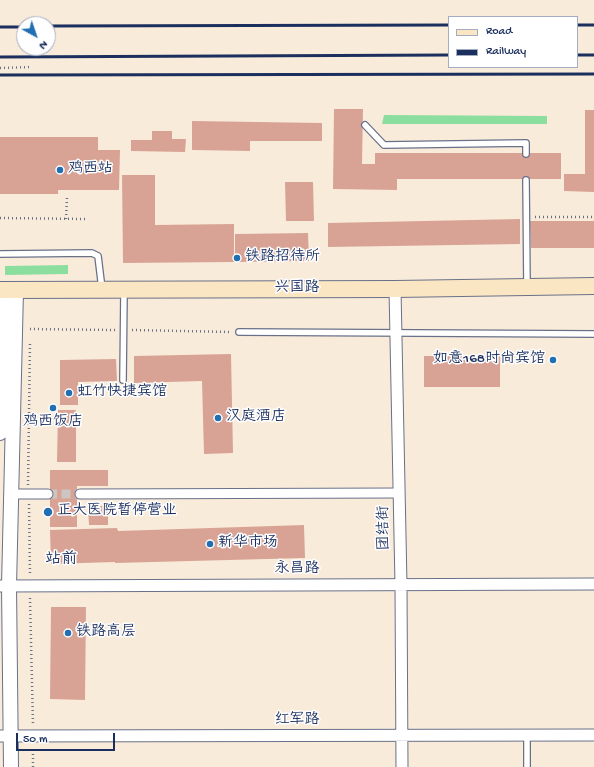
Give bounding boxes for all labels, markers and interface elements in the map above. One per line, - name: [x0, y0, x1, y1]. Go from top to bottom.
- north arrow: [16, 16, 56, 56]
- legend: [448, 16, 578, 68]
- text: Road: [486, 25, 512, 39]
- text: N: [36, 38, 50, 51]
- text: Railway: [486, 45, 526, 59]
- place label: 鸡西站: [68, 161, 113, 179]
- marker: 鸡西站: [55, 165, 65, 175]
- place label: 铁路招待所: [245, 249, 320, 267]
- marker: 铁路招待所: [232, 253, 242, 263]
- street label: 兴国路: [275, 280, 319, 298]
- place label: 如意168时尚宾馆: [433, 351, 545, 369]
- marker: 如意168时尚宾馆: [548, 355, 558, 365]
- place label: 虹竹快捷宾馆: [77, 384, 167, 402]
- marker: 虹竹快捷宾馆: [64, 388, 74, 398]
- marker: 鸡西饭店: [48, 403, 58, 413]
- place label: 汉庭酒店: [226, 409, 286, 427]
- marker: 汉庭酒店: [213, 413, 223, 423]
- place label: 鸡西饭店: [23, 414, 83, 432]
- place label: 正大医院暂停营业: [57, 503, 177, 521]
- street label: 团结街: [376, 505, 394, 551]
- marker: 正大医院暂停营业: [42, 506, 54, 518]
- place label: 新华市场: [218, 535, 278, 553]
- marker: 新华市场: [205, 539, 215, 549]
- district label: 站前: [45, 551, 77, 571]
- street label: 永昌路: [275, 561, 319, 579]
- place label: 铁路高层: [76, 624, 136, 642]
- marker: 铁路高层: [63, 628, 73, 638]
- street label: 红军路: [275, 712, 319, 730]
- scale bar: [18, 725, 117, 751]
- text: 50 m: [23, 733, 48, 747]

